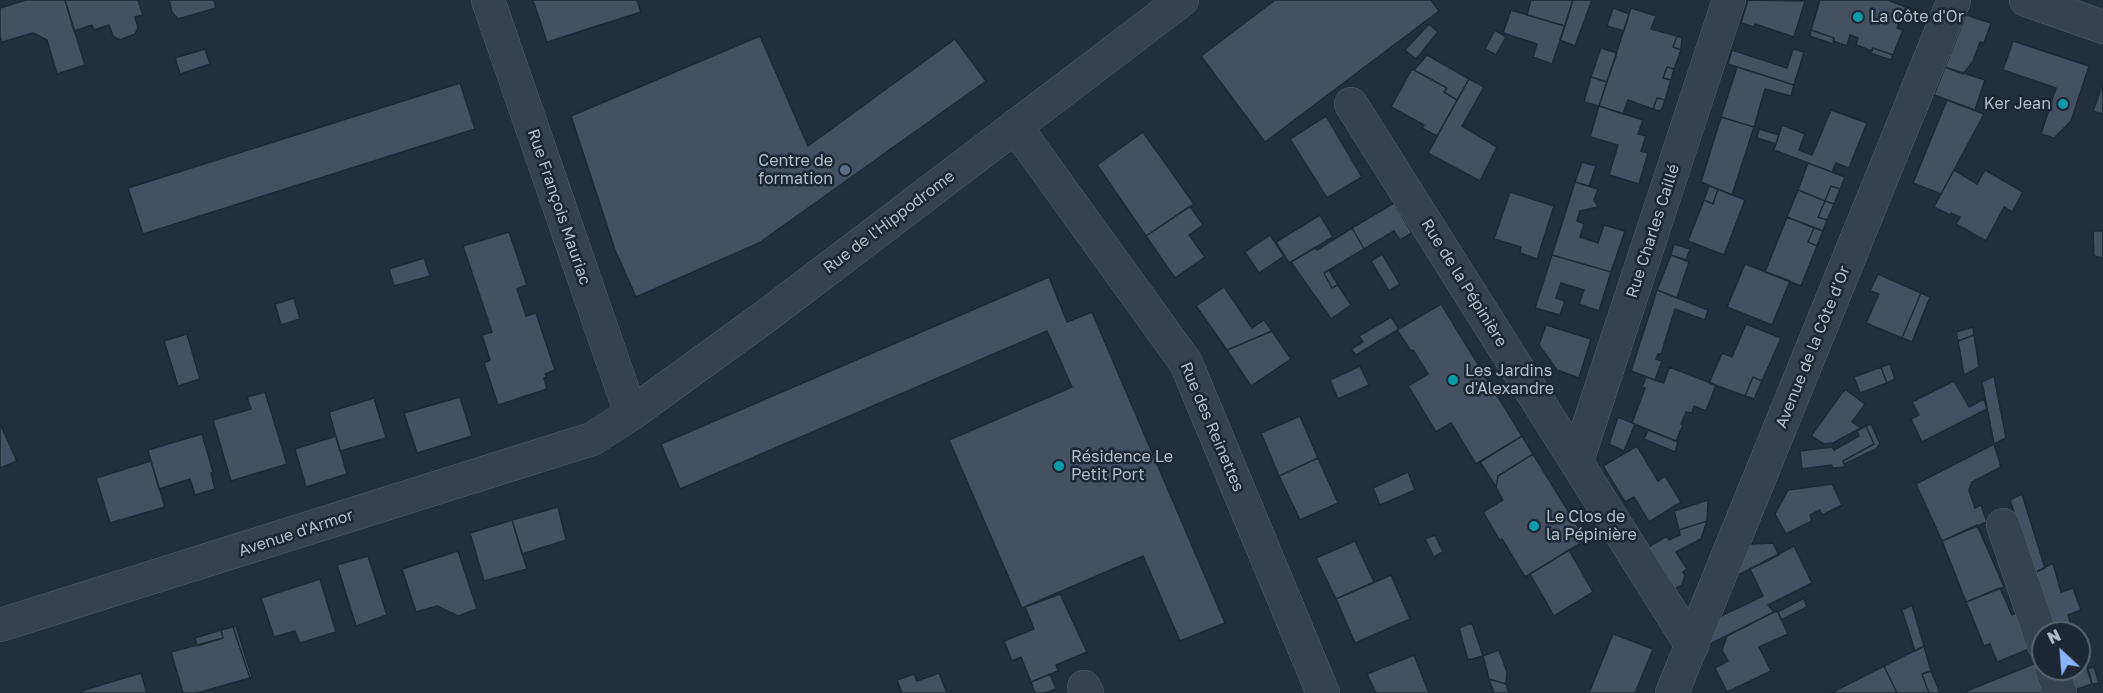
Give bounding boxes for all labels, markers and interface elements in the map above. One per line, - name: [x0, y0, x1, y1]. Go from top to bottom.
- place label: La Côte d'Or: [1870, 7, 1964, 27]
- marker: La Côte d'Or: [1851, 10, 1865, 24]
- place label: Ker Jean: [1984, 94, 2051, 114]
- marker: Ker Jean: [2056, 97, 2070, 111]
- street label: Rue François Mauriac: [523, 126, 595, 288]
- place label: Centre de formation: [758, 151, 833, 189]
- street label: Rue Charles Caillé: [1622, 162, 1684, 300]
- marker: Centre de formation: [838, 163, 852, 177]
- street label: Rue de l'Hippodrome: [820, 166, 958, 278]
- street label: Rue de la Pépinière: [1417, 215, 1511, 351]
- street label: Avenue de la Côte d'Or: [1772, 263, 1854, 431]
- street label: Rue des Reinettes: [1176, 359, 1248, 495]
- place label: Les Jardins d'Alexandre: [1465, 361, 1554, 399]
- marker: Les Jardins d'Alexandre: [1446, 373, 1460, 387]
- place label: Résidence Le Petit Port: [1071, 447, 1173, 485]
- marker: Résidence Le Petit Port: [1052, 459, 1066, 473]
- street label: Avenue d'Armor: [236, 505, 356, 561]
- place label: Le Clos de la Pépinière: [1546, 507, 1637, 545]
- marker: Le Clos de la Pépinière: [1527, 519, 1541, 533]
- north arrow: [2031, 621, 2091, 681]
- text: N: [2044, 625, 2064, 648]

